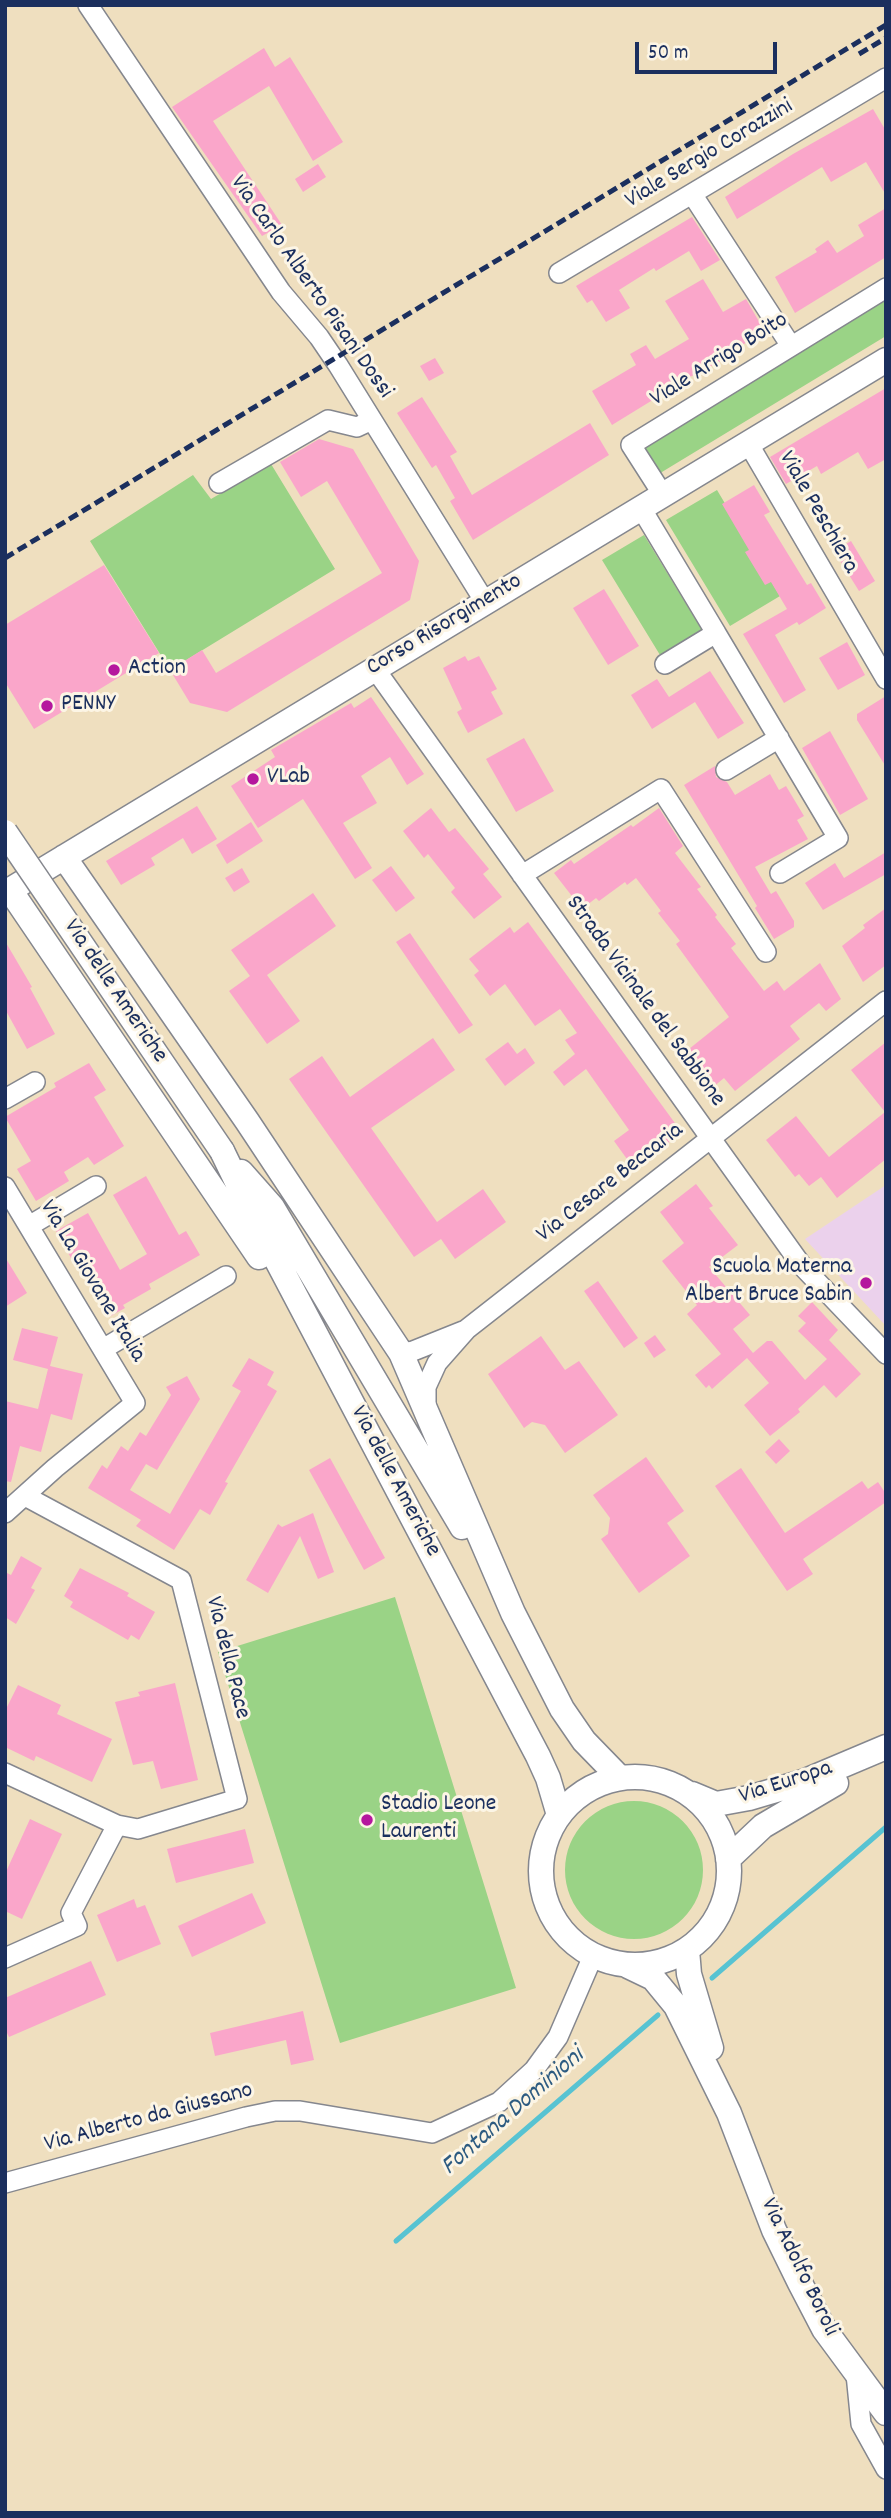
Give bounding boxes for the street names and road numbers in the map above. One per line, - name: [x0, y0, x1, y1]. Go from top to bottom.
- street label: Viale Sergio Corazzini: [621, 93, 799, 217]
- street label: Via Carlo Alberto Pisani Dossi: [222, 171, 398, 405]
- street label: Viale Arrigo Boito: [646, 307, 794, 415]
- street label: Viale Peschiera: [770, 447, 864, 579]
- street label: Corso Risorgimento: [362, 568, 528, 684]
- street label: Strada Vicinale del Sabbione: [558, 891, 730, 1113]
- street label: Via delle Americhe: [55, 915, 173, 1069]
- street label: Via Cesare Beccaria: [532, 1118, 690, 1250]
- street label: Via La Giovane Italia: [31, 1196, 151, 1368]
- street label: Via delle Americhe: [342, 1402, 446, 1562]
- street label: Via della Pace: [197, 1594, 255, 1722]
- street label: Via Europa: [736, 1755, 836, 1813]
- street label: Via Alberto da Giussano: [42, 2077, 256, 2161]
- street label: Via Adolfo Boroli: [752, 2194, 844, 2342]

